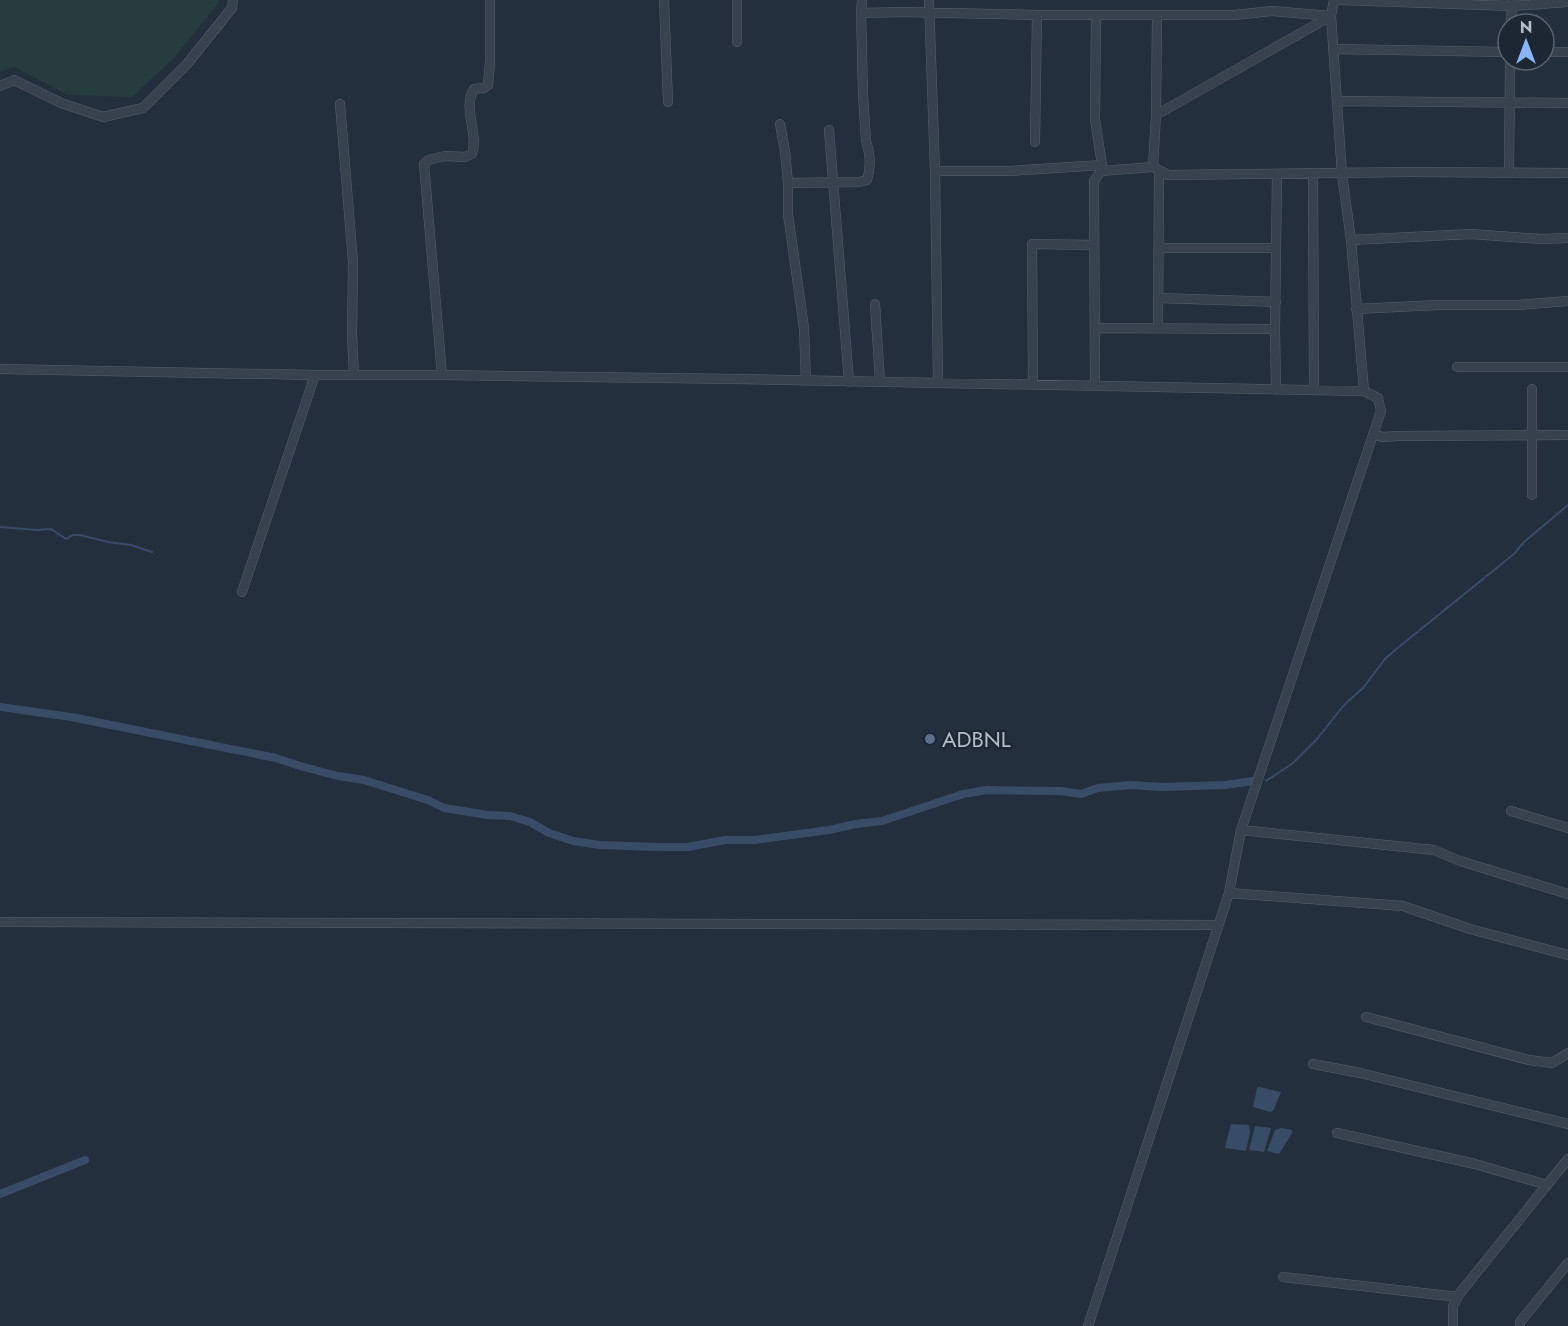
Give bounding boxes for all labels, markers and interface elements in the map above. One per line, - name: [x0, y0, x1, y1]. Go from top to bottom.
- north arrow: [1496, 12, 1556, 72]
- text: N: [1520, 16, 1532, 39]
- place label: ADBNL: [942, 723, 1011, 755]
- marker: ADBNL: [923, 732, 937, 746]

